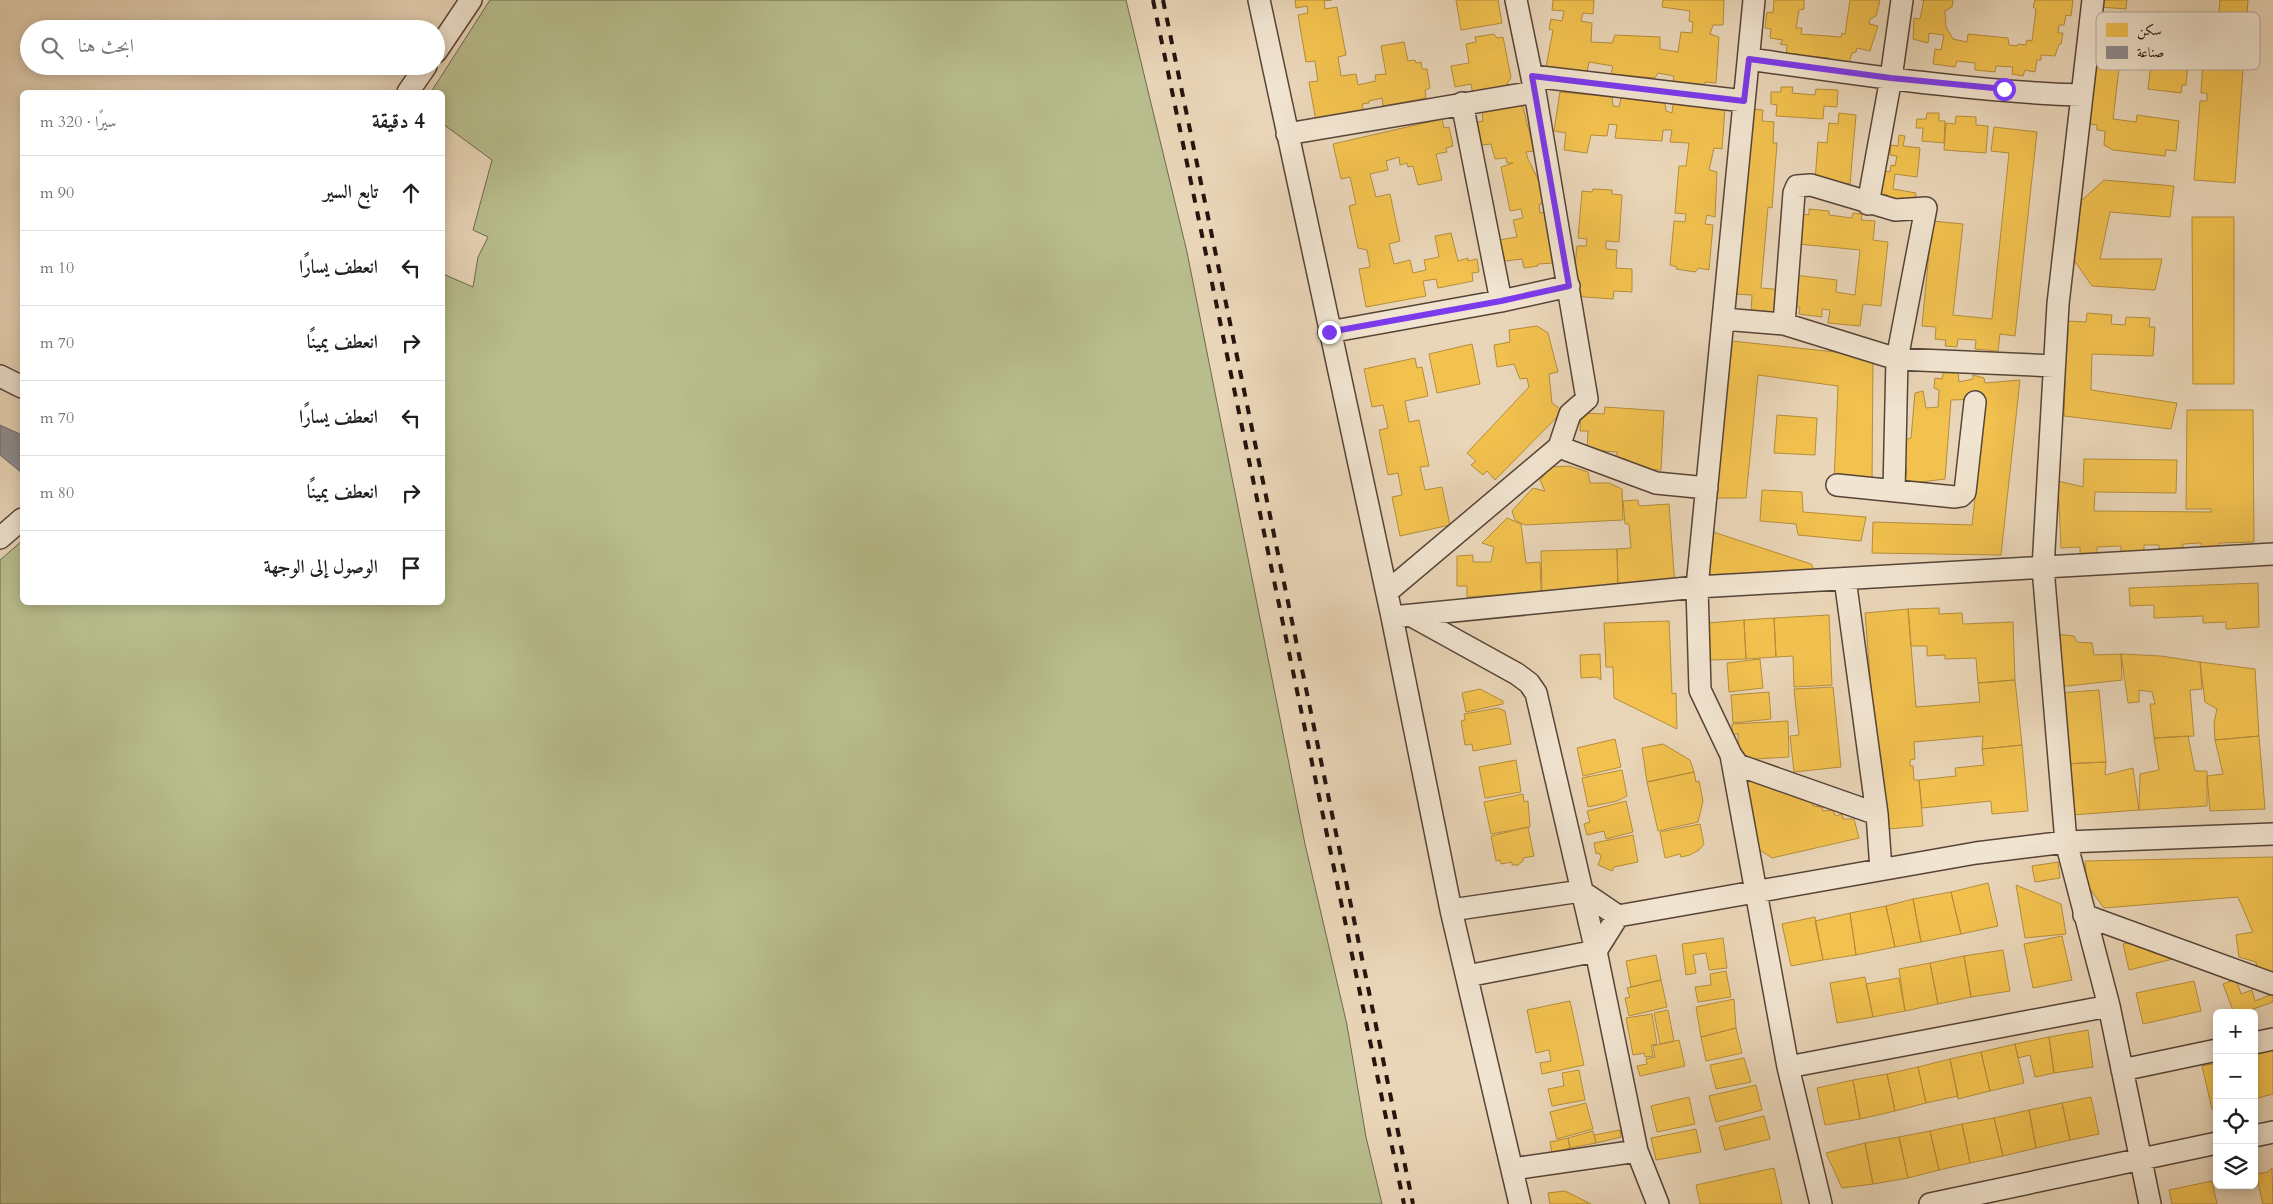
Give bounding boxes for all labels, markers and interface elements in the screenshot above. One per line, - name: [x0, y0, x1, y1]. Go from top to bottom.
- legend: [2096, 12, 2260, 70]
- search box: [20, 20, 445, 75]
- text: سكن: [2137, 21, 2162, 40]
- text: ابحث هنا: [78, 33, 134, 59]
- icon: search: [38, 34, 66, 62]
- text: صناعة: [2137, 43, 2164, 62]
- route start: [1993, 78, 2016, 101]
- text: 4 دقيقة: [372, 107, 425, 136]
- text: سيرًا · 320 m: [40, 111, 116, 133]
- text: تابع السير: [323, 179, 378, 205]
- icon: ahead: [397, 179, 425, 207]
- text: 90 m: [40, 182, 74, 204]
- text: انعطف يسارًا: [299, 254, 378, 280]
- icon: left: [397, 254, 425, 282]
- text: 10 m: [40, 257, 74, 279]
- route end: [1318, 321, 1341, 344]
- text: انعطف يمينًا: [307, 329, 378, 355]
- icon: right: [397, 329, 425, 357]
- text: 70 m: [40, 332, 74, 354]
- text: انعطف يسارًا: [299, 404, 378, 430]
- icon: left: [397, 404, 425, 432]
- text: 70 m: [40, 407, 74, 429]
- text: انعطف يمينًا: [307, 479, 378, 505]
- icon: right: [397, 479, 425, 507]
- text: 80 m: [40, 482, 74, 504]
- text: الوصول إلى الوجهة: [264, 554, 378, 580]
- icon: arrive: [397, 554, 425, 582]
- map controls: [2213, 1009, 2258, 1189]
- button: +: [2213, 1009, 2258, 1054]
- button: −: [2213, 1054, 2258, 1099]
- button: locate: [2213, 1099, 2258, 1144]
- button: layers: [2213, 1144, 2258, 1189]

